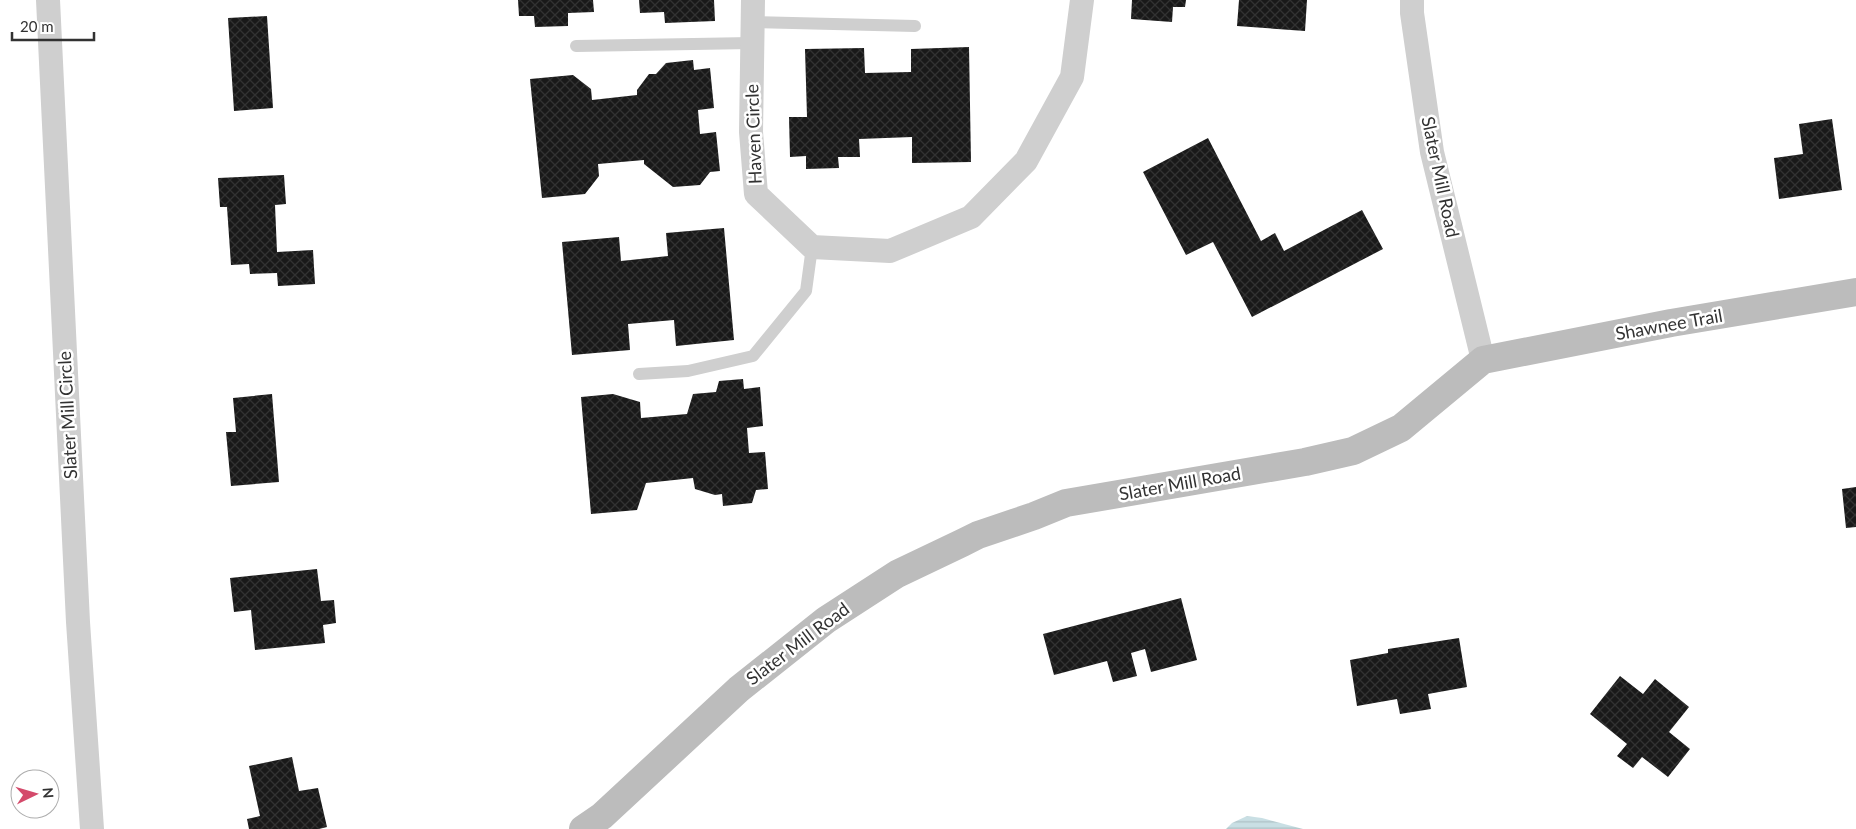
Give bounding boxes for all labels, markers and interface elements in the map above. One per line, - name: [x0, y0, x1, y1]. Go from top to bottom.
- scale bar: [12, 10, 95, 42]
- text: 20 m: [20, 17, 54, 35]
- street label: Haven Circle: [740, 84, 766, 185]
- street label: Slater Mill Road: [1417, 114, 1465, 239]
- street label: Shawnee Trail: [1614, 304, 1724, 344]
- street label: Slater Mill Circle: [53, 350, 81, 480]
- street label: Slater Mill Road: [1117, 461, 1242, 505]
- street label: Slater Mill Road: [742, 597, 853, 689]
- north arrow: [10, 769, 60, 819]
- text: N: [40, 787, 57, 799]

